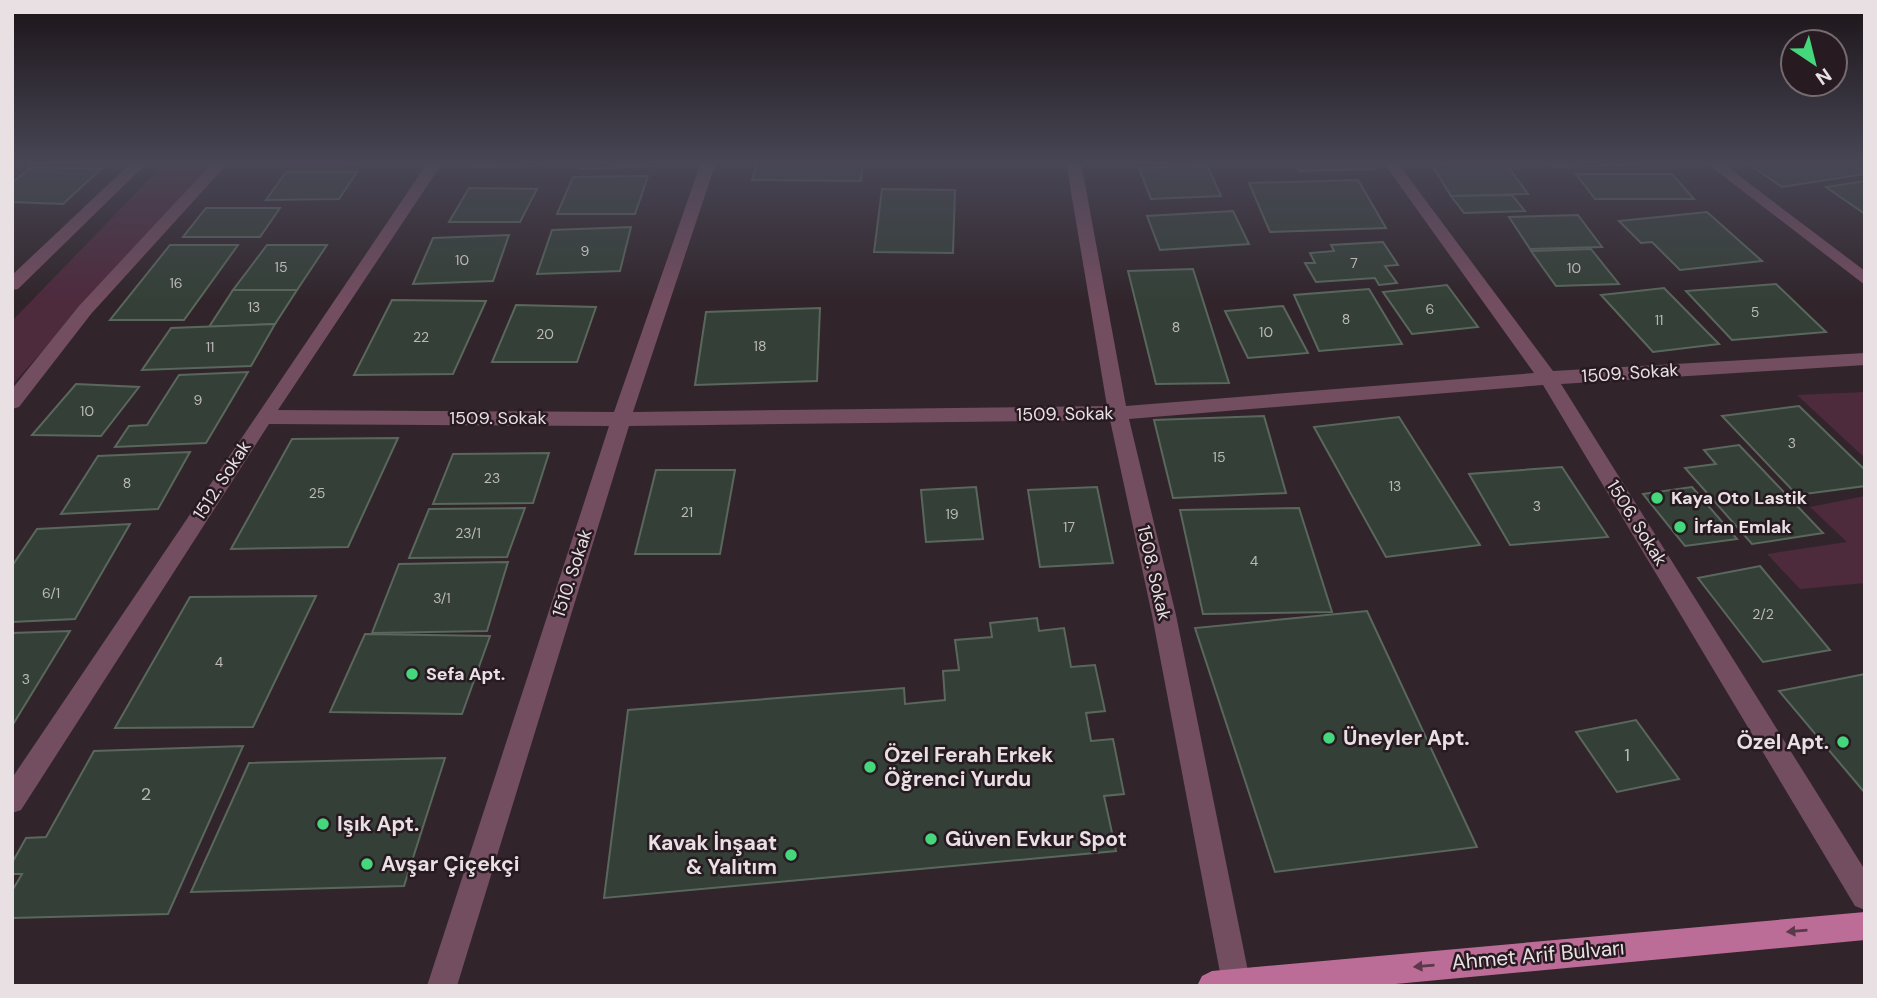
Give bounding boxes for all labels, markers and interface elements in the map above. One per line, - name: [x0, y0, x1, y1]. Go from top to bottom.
- north arrow: [1779, 28, 1849, 98]
- text: N: [1811, 62, 1836, 91]
- house number: 9: [581, 242, 590, 260]
- house number: 10: [455, 251, 469, 269]
- house number: 7: [1350, 254, 1358, 272]
- house number: 15: [275, 258, 287, 276]
- house number: 10: [1567, 259, 1581, 277]
- house number: 16: [169, 274, 183, 292]
- house number: 13: [248, 298, 260, 316]
- house number: 6: [1426, 300, 1434, 318]
- house number: 5: [1751, 303, 1759, 321]
- house number: 8: [1342, 310, 1350, 328]
- house number: 11: [1655, 311, 1663, 329]
- house number: 8: [1172, 318, 1180, 336]
- house number: 10: [1259, 323, 1273, 341]
- house number: 20: [536, 325, 554, 343]
- house number: 22: [413, 328, 429, 346]
- house number: 18: [754, 337, 766, 355]
- house number: 11: [206, 338, 214, 356]
- street label: 1509. Sokak: [1581, 358, 1679, 388]
- house number: 9: [194, 391, 203, 409]
- street label: 1509. Sokak: [1016, 401, 1114, 427]
- house number: 10: [80, 402, 94, 420]
- street label: 1509. Sokak: [449, 406, 547, 430]
- house number: 3: [1788, 434, 1796, 452]
- street label: 1512. Sokak: [187, 436, 257, 524]
- house number: 15: [1213, 448, 1225, 466]
- house number: 23: [484, 469, 500, 487]
- house number: 8: [123, 474, 131, 492]
- street label: 1506. Sokak: [1601, 476, 1673, 570]
- house number: 13: [1389, 477, 1401, 495]
- house number: 25: [309, 484, 325, 502]
- place label: Kaya Oto Lastik: [1671, 486, 1808, 510]
- marker: Kaya Oto Lastik: [1649, 490, 1665, 506]
- house number: 3: [1533, 497, 1541, 515]
- house number: 21: [681, 503, 693, 521]
- house number: 19: [945, 505, 959, 523]
- place label: İrfan Emlak: [1694, 515, 1792, 539]
- house number: 17: [1063, 518, 1075, 536]
- marker: İrfan Emlak: [1672, 519, 1688, 535]
- street label: 1508. Sokak: [1131, 523, 1177, 623]
- house number: 23/1: [455, 524, 481, 542]
- street label: 1510. Sokak: [547, 526, 597, 620]
- house number: 4: [1250, 552, 1259, 570]
- house number: 6/1: [42, 584, 60, 602]
- house number: 3/1: [433, 589, 451, 607]
- house number: 2/2: [1752, 605, 1774, 623]
- house number: 4: [215, 653, 224, 671]
- place label: Sefa Apt.: [426, 662, 505, 686]
- marker: Sefa Apt.: [404, 666, 420, 682]
- house number: 3: [22, 670, 30, 688]
- place label: Üneyler Apt.: [1343, 724, 1470, 752]
- place label: Özel Apt.: [1736, 728, 1829, 756]
- marker: Üneyler Apt.: [1321, 730, 1337, 746]
- marker: Özel Apt.: [1835, 734, 1851, 750]
- place label: Özel Ferah Erkek Öğrenci Yurdu: [884, 741, 1053, 793]
- house number: 1: [1624, 743, 1630, 767]
- marker: Özel Ferah Erkek Öğrenci Yurdu: [862, 759, 878, 775]
- house number: 2: [141, 782, 151, 806]
- place label: Işık Apt.: [337, 810, 419, 838]
- marker: Işık Apt.: [315, 816, 331, 832]
- place label: Güven Evkur Spot: [945, 825, 1127, 853]
- place label: Kavak İnşaat & Yalıtım: [648, 829, 777, 881]
- marker: Güven Evkur Spot: [923, 831, 939, 847]
- marker: Kavak İnşaat & Yalıtım: [783, 847, 799, 863]
- place label: Avşar Çiçekçi: [381, 850, 520, 878]
- marker: Avşar Çiçekçi: [359, 856, 375, 872]
- one-way arrow: [1786, 926, 1808, 937]
- street label: Ahmet Arif Bulvarı: [1450, 933, 1626, 977]
- one-way arrow: [1413, 961, 1435, 972]

